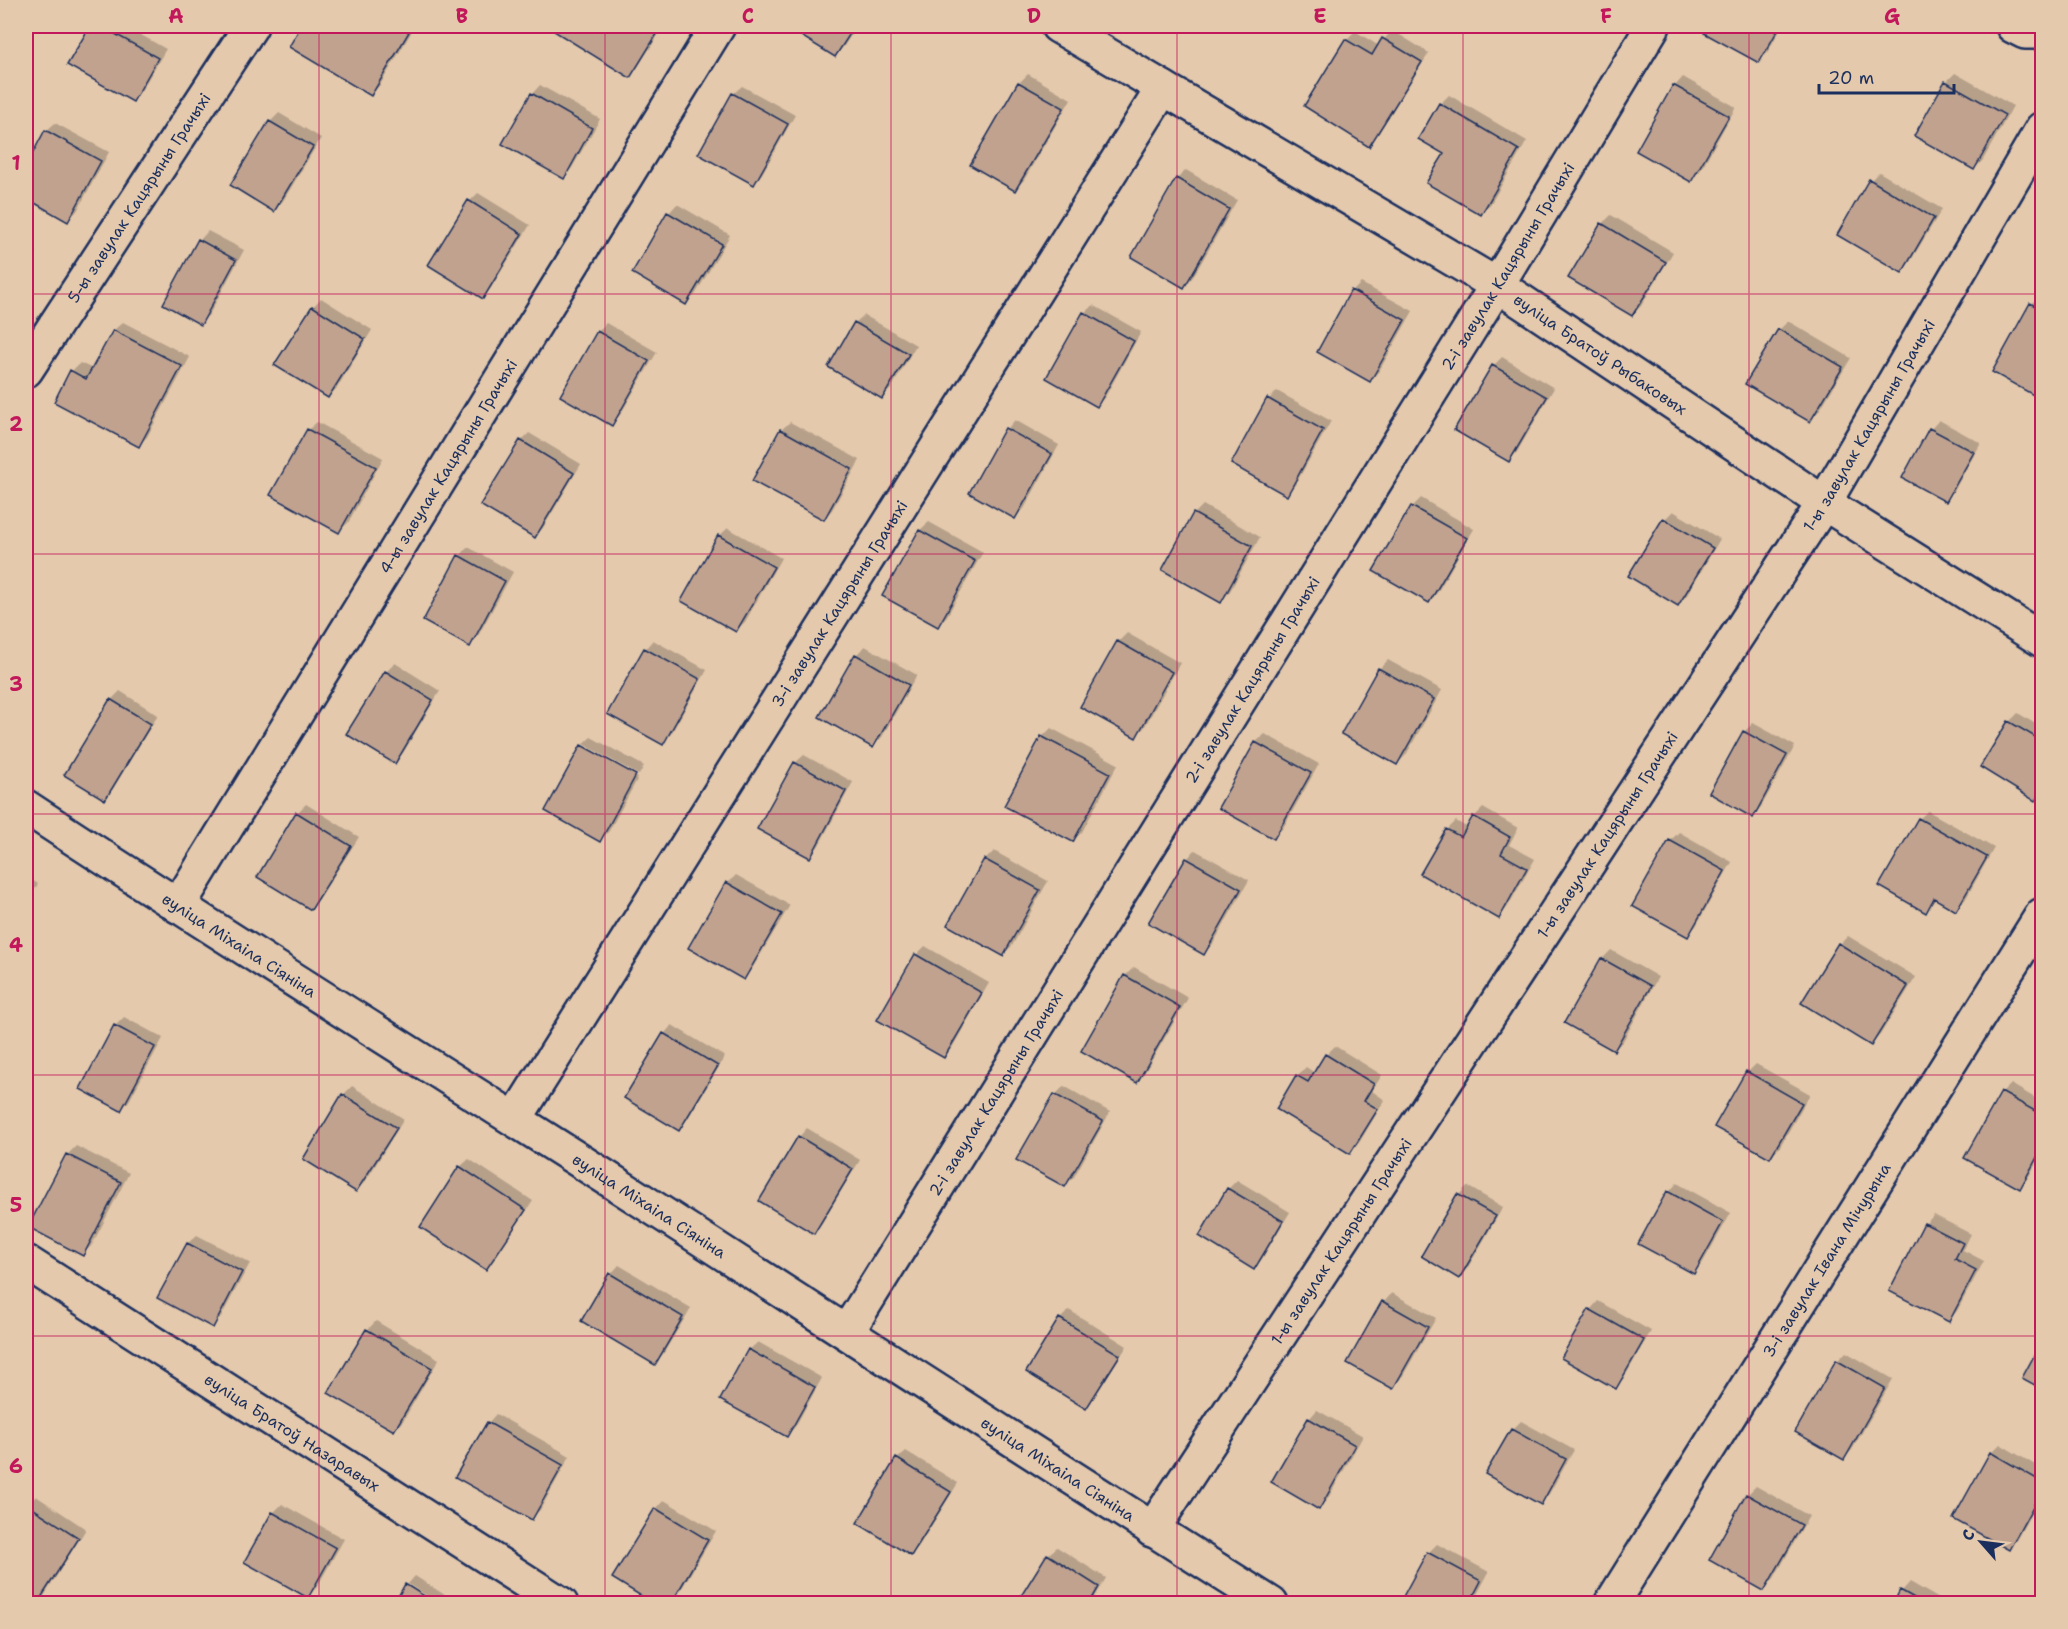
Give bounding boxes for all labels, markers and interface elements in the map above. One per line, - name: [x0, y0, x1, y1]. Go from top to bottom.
- text: A: [168, 3, 184, 29]
- text: B: [456, 3, 468, 29]
- text: C: [742, 3, 754, 29]
- text: D: [1027, 3, 1041, 29]
- text: E: [1313, 3, 1327, 29]
- text: F: [1600, 3, 1612, 29]
- text: G: [1884, 3, 1900, 29]
- scale bar: [1819, 57, 1954, 95]
- text: 20 m: [1828, 66, 1874, 90]
- street label: 5-ы завулак Кацярыны Грачыхі: [63, 89, 215, 307]
- text: 1: [11, 150, 21, 176]
- street label: 2-і завулак Кацярыны Грачыхі: [1437, 159, 1579, 374]
- street label: вуліца Братоў Рыбаковых: [1509, 289, 1691, 420]
- street label: 1-ы завулак Кацярыны Грачыхі: [1798, 316, 1940, 536]
- street label: 4-ы завулак Кацярыны Грачыхі: [375, 355, 522, 578]
- text: 2: [9, 411, 23, 437]
- street label: 3-і завулак Кацярыны Грачыхі: [767, 496, 912, 711]
- street label: 2-і завулак Кацярыны Грачыхі: [1180, 572, 1325, 787]
- text: 3: [9, 671, 23, 697]
- street label: 1-ы завулак Кацярыны Грачыхі: [1532, 728, 1683, 942]
- street label: вуліца Міхаіла Сіяніна: [158, 888, 320, 1002]
- text: 4: [9, 932, 23, 958]
- street label: 2-і завулак Кацярыны Грачыхі: [924, 985, 1068, 1200]
- street label: 1-ы завулак Кацярыны Грачыхі: [1266, 1134, 1417, 1349]
- street label: вуліца Міхаіла Сіяніна: [568, 1149, 730, 1263]
- street label: 3-і завулак Івана Мічурына: [1758, 1159, 1895, 1361]
- text: 5: [10, 1192, 22, 1218]
- street label: вуліца Братоў Назаравых: [200, 1369, 384, 1496]
- street label: вуліца Міхаіла Сіяніна: [977, 1412, 1139, 1526]
- text: 6: [9, 1453, 23, 1479]
- north arrow: [1951, 1512, 2011, 1572]
- text: С: [1957, 1526, 1980, 1544]

